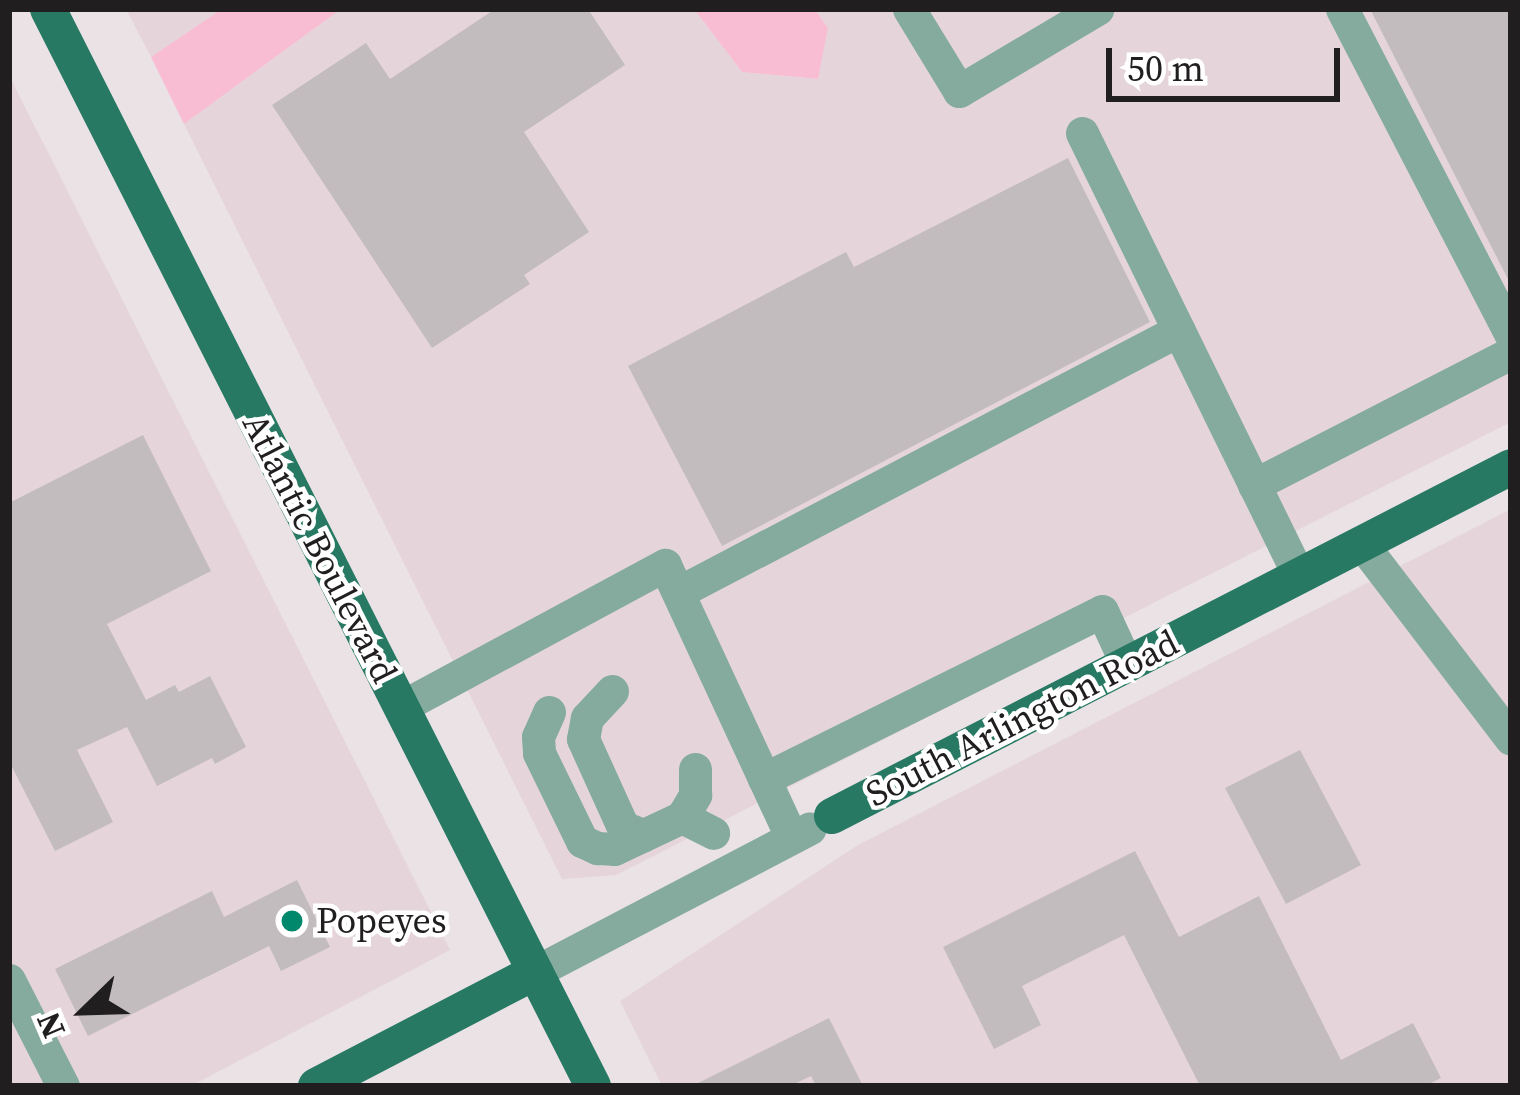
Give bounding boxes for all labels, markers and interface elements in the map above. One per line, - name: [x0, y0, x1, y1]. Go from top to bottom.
- scale bar: [1112, 24, 1346, 98]
- text: 50 m: [1127, 44, 1204, 93]
- street label: Atlantic Boulevard: [234, 406, 406, 690]
- street label: South Arlington Road: [859, 621, 1185, 815]
- place label: Popeyes: [316, 899, 447, 943]
- marker: Popeyes: [279, 908, 305, 934]
- north arrow: [24, 951, 144, 1071]
- text: N: [25, 1005, 76, 1045]

